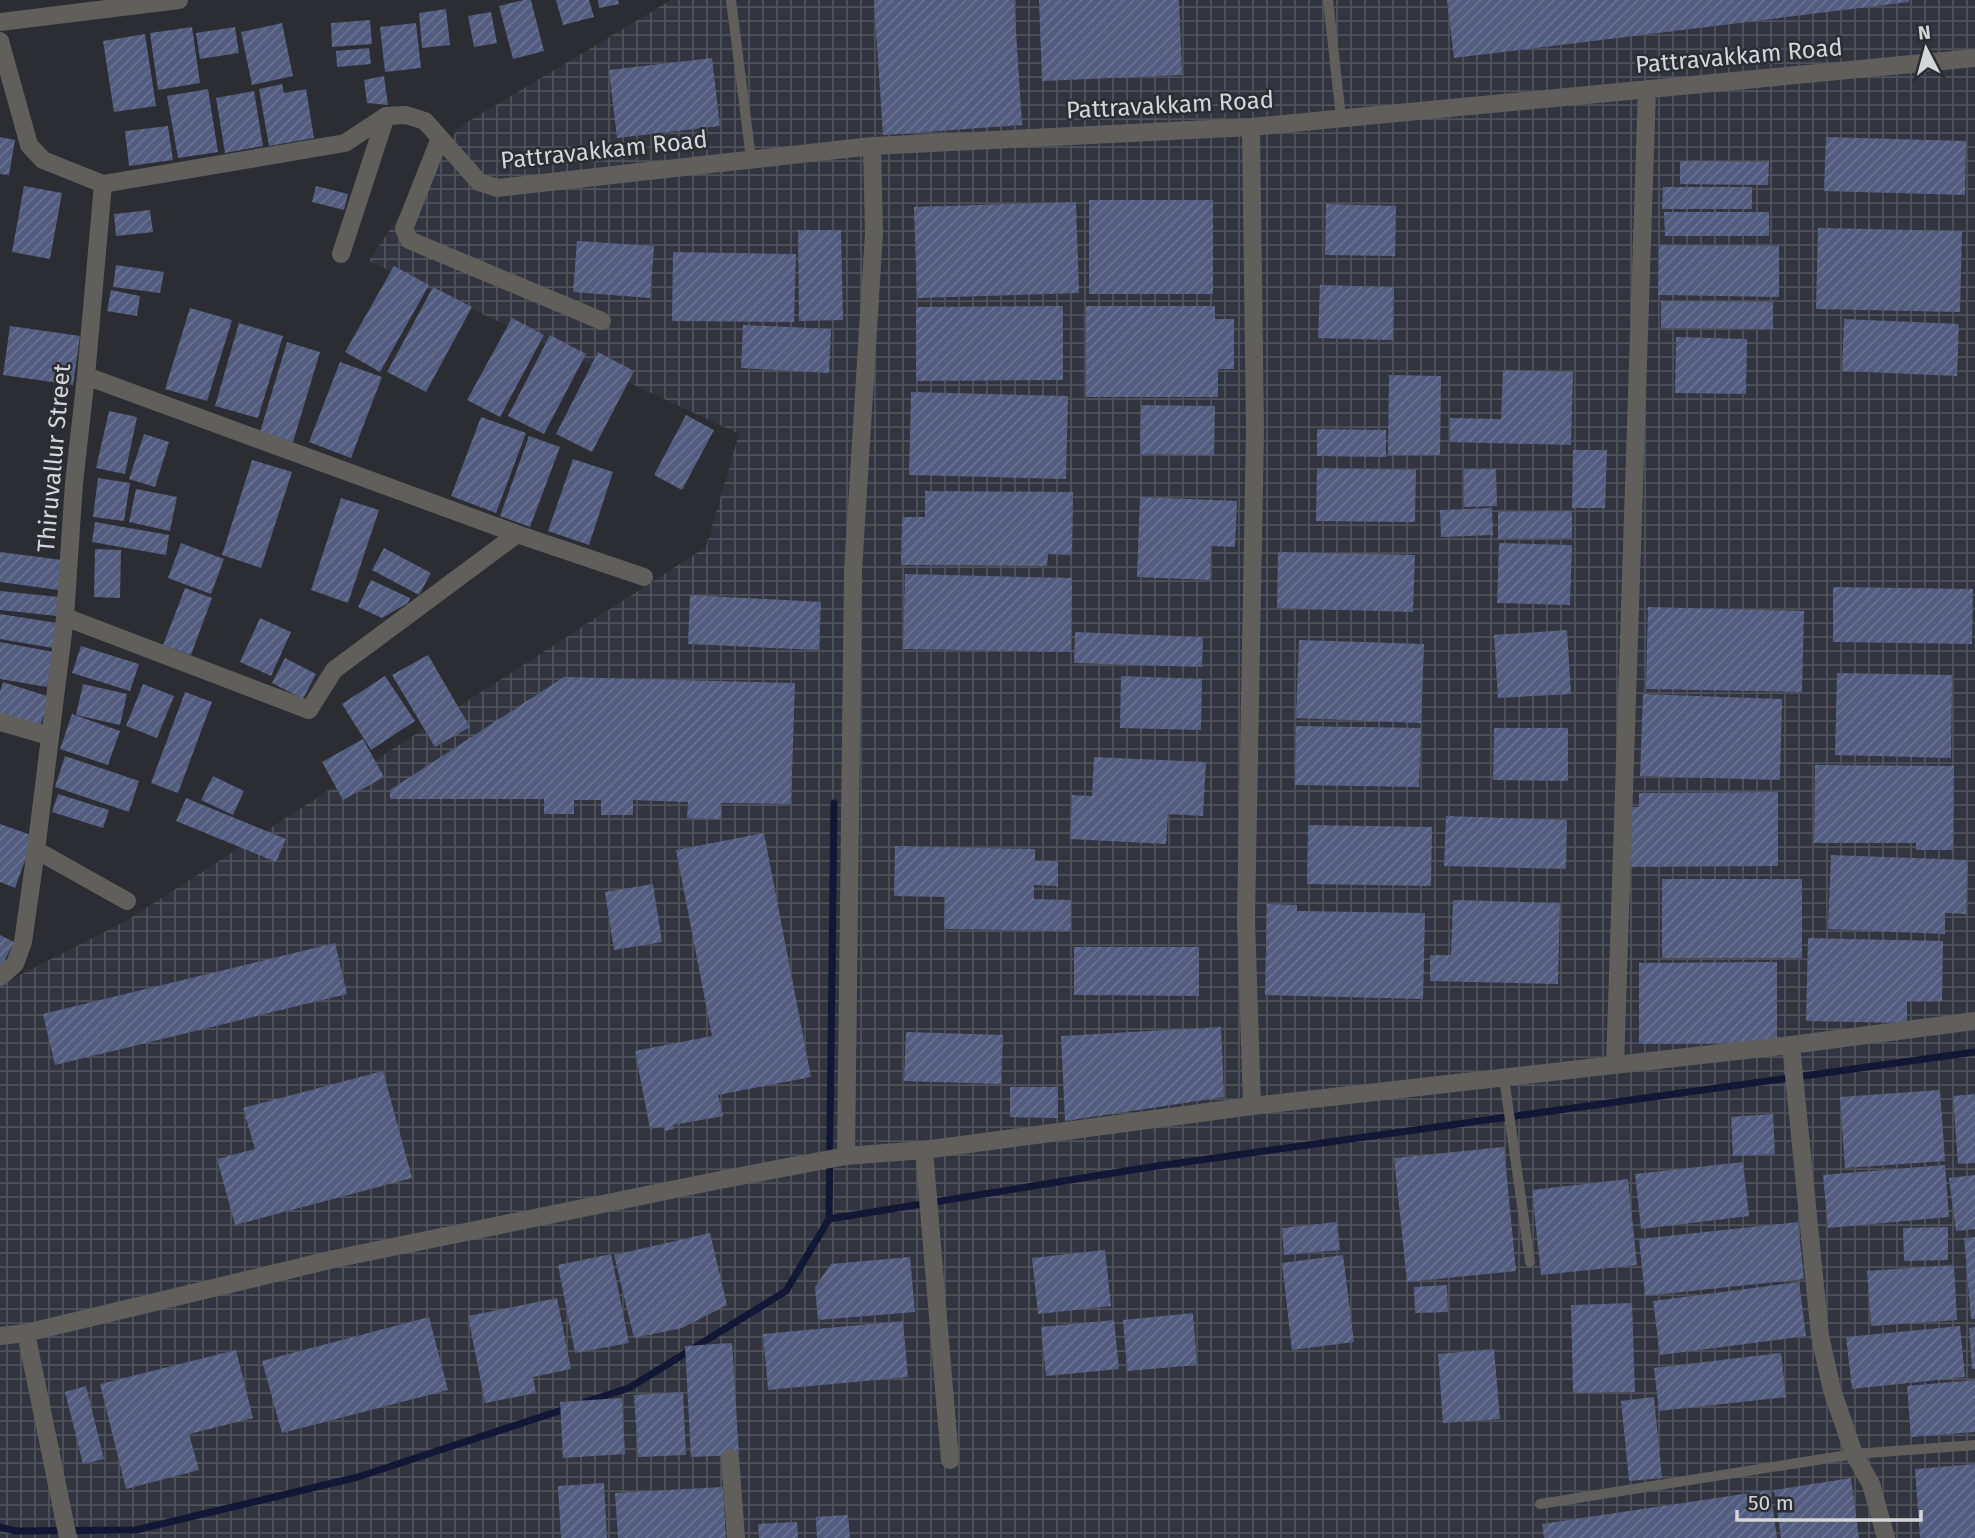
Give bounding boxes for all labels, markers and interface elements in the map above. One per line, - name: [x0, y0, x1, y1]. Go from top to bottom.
- north arrow: [1891, 14, 1961, 84]
- text: N: [1917, 20, 1932, 45]
- street label: Pattravakkam Road: [1634, 33, 1844, 79]
- street label: Pattravakkam Road: [1065, 86, 1275, 124]
- street label: Pattravakkam Road: [499, 125, 709, 175]
- street label: Thiruvallur Street: [32, 362, 76, 554]
- scale bar: [1737, 1478, 1921, 1522]
- text: 50 m: [1748, 1490, 1794, 1516]

